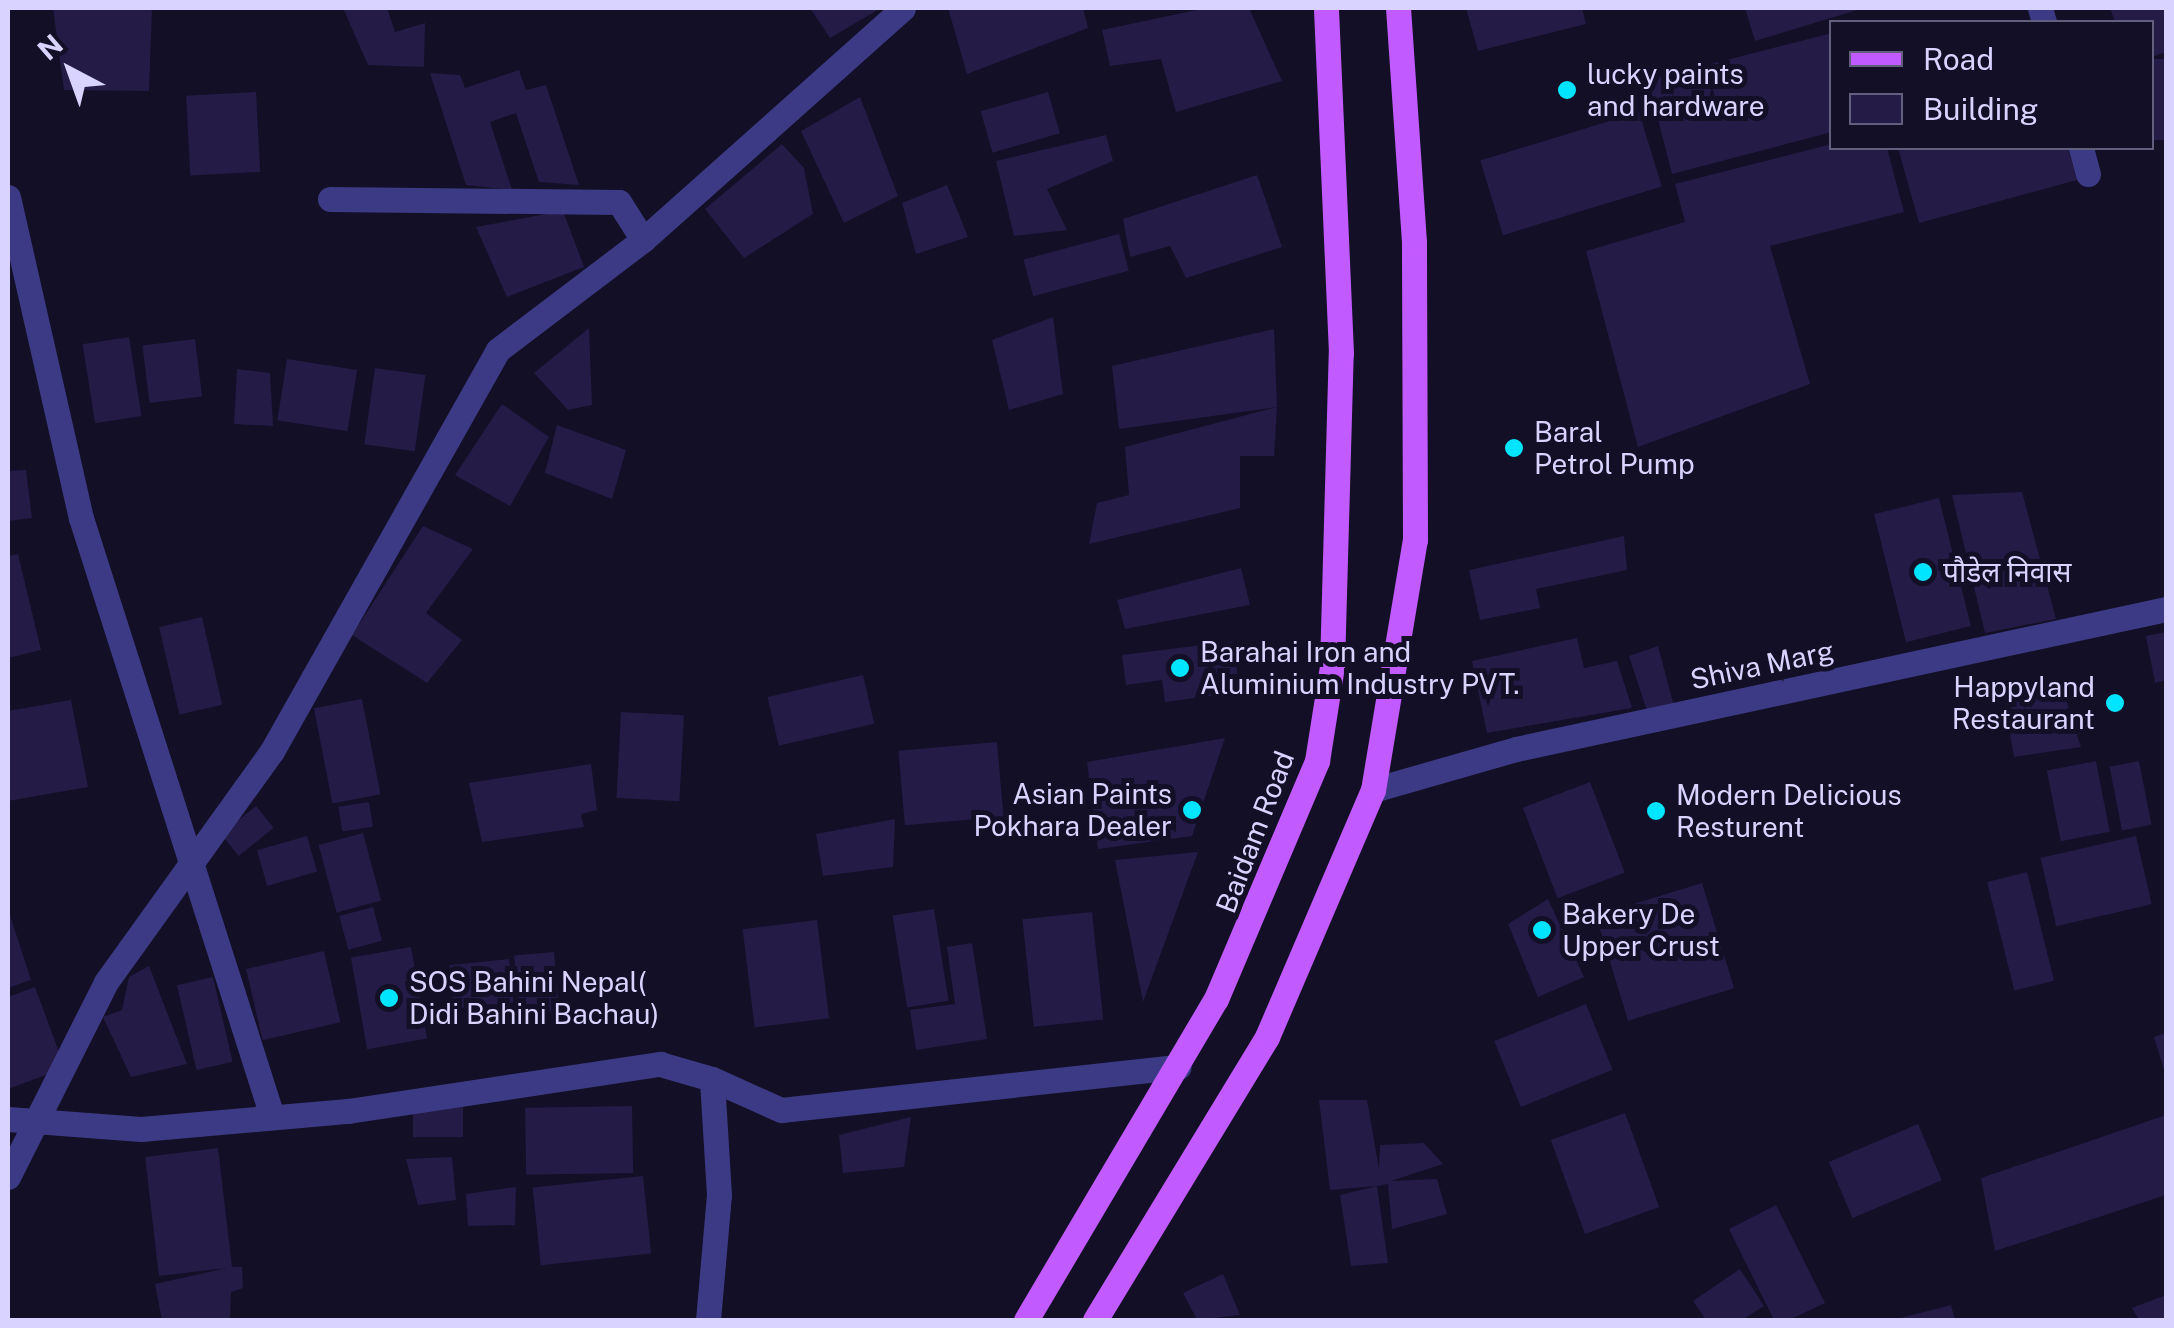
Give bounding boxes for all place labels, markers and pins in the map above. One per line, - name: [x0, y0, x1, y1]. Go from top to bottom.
- place label: lucky paints and hardware: [1587, 57, 1765, 123]
- marker: lucky paints and hardware: [1556, 79, 1578, 101]
- place label: Baral Petrol Pump: [1534, 415, 1695, 481]
- marker: Baral Petrol Pump: [1503, 437, 1525, 459]
- place label: पौडेल निवास: [1943, 555, 2071, 589]
- marker: पौडेल निवास: [1912, 561, 1934, 583]
- place label: Barahai Iron and Aluminium Industry PVT.: [1200, 635, 1520, 701]
- marker: Barahai Iron and Aluminium Industry PVT.: [1169, 657, 1191, 679]
- place label: Happyland Restaurant: [1952, 670, 2095, 736]
- marker: Happyland Restaurant: [2104, 692, 2126, 714]
- place label: Asian Paints Pokhara Dealer: [973, 777, 1172, 843]
- place label: Modern Delicious Resturent: [1676, 778, 1902, 844]
- marker: Asian Paints Pokhara Dealer: [1181, 799, 1203, 821]
- marker: Modern Delicious Resturent: [1645, 800, 1667, 822]
- place label: Bakery De Upper Crust: [1562, 897, 1720, 963]
- marker: Bakery De Upper Crust: [1531, 919, 1553, 941]
- place label: SOS Bahini Nepal( Didi Bahini Bachau): [409, 965, 659, 1031]
- marker: SOS Bahini Nepal( Didi Bahini Bachau): [378, 987, 400, 1009]

